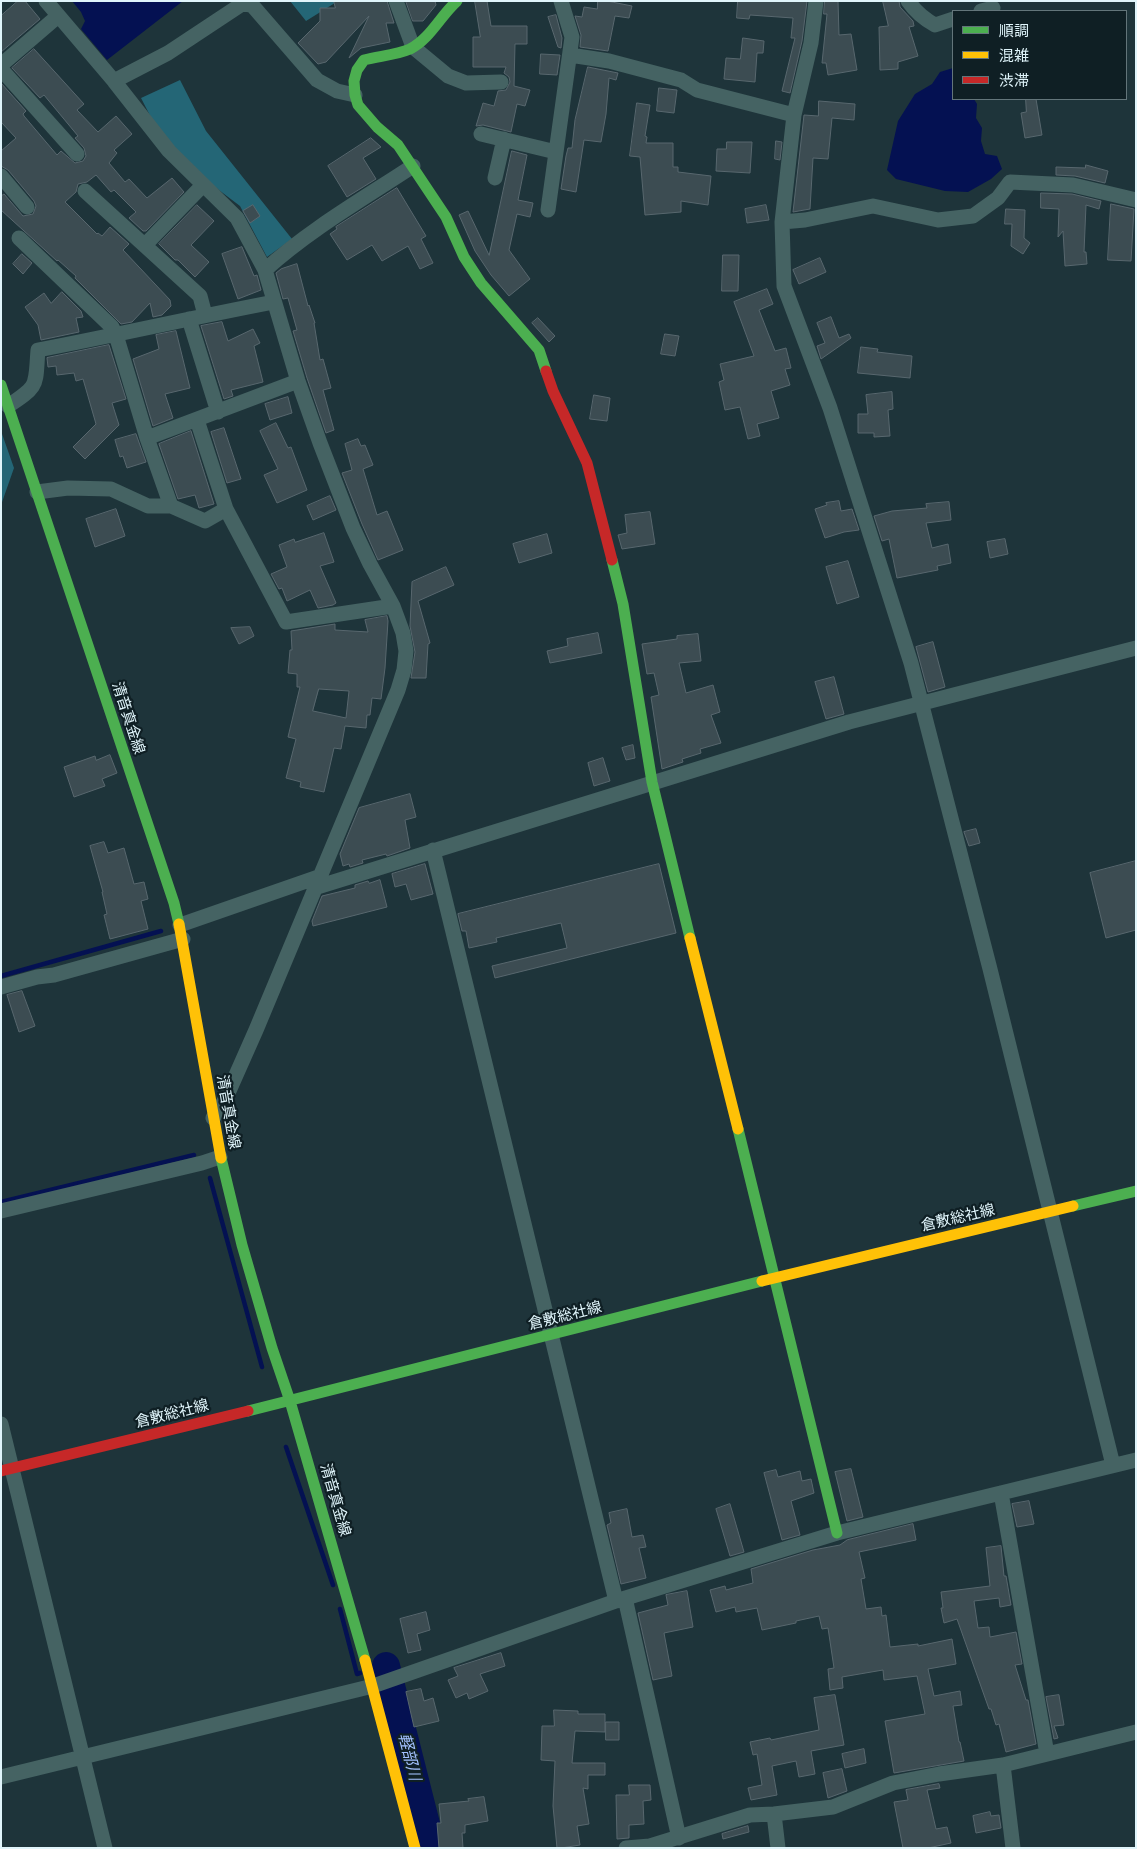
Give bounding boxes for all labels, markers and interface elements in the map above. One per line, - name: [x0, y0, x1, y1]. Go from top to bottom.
- legend: [952, 10, 1127, 100]
- text: 順調: [999, 21, 1029, 40]
- text: 混雑: [999, 46, 1029, 65]
- text: 渋滞: [999, 71, 1029, 90]
- street label: 清音真金線: [108, 680, 148, 756]
- street label: 清音真金線: [213, 1074, 243, 1150]
- street label: 倉敷総社線: [919, 1201, 997, 1235]
- street label: 倉敷総社線: [526, 1298, 604, 1334]
- street label: 倉敷総社線: [133, 1396, 211, 1432]
- street label: 清音真金線: [316, 1461, 354, 1539]
- water label: 軽部川: [394, 1731, 424, 1783]

